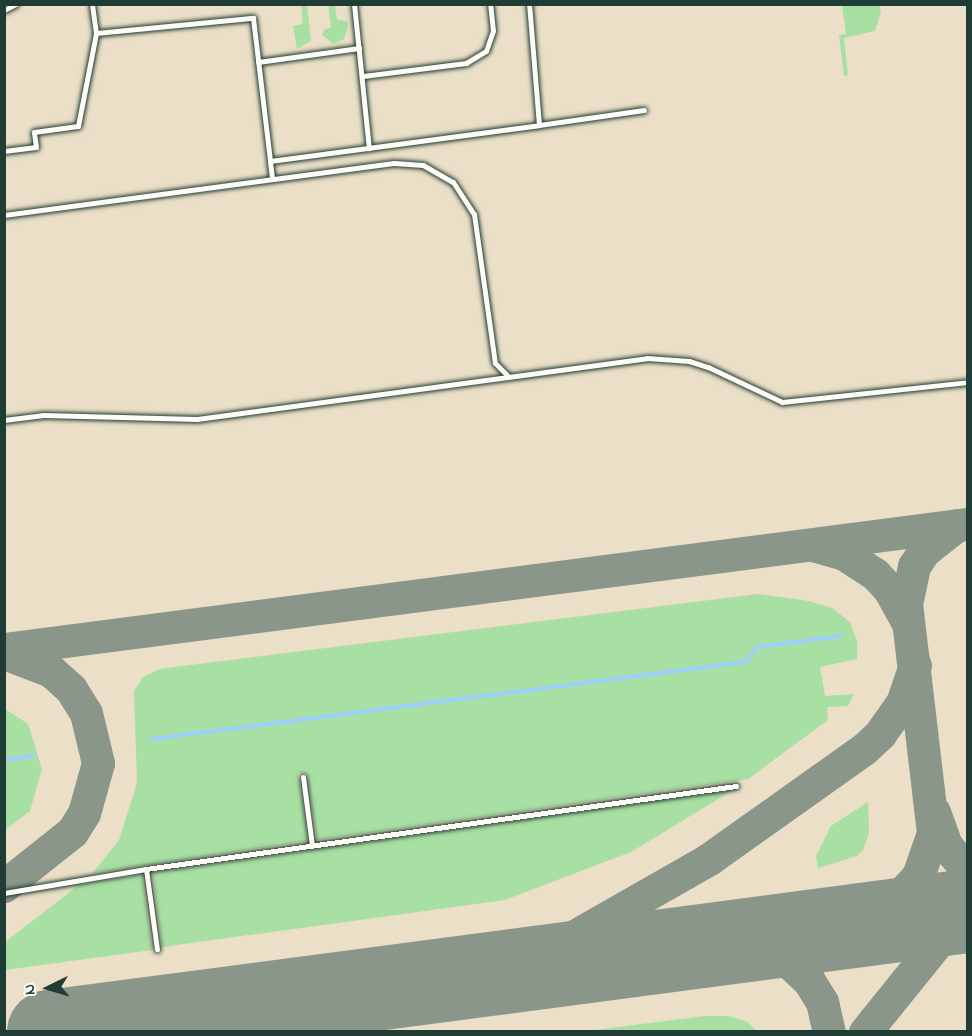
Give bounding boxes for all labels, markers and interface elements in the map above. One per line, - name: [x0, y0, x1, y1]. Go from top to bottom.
- north arrow: [18, 958, 78, 1018]
- text: N: [18, 983, 42, 996]

